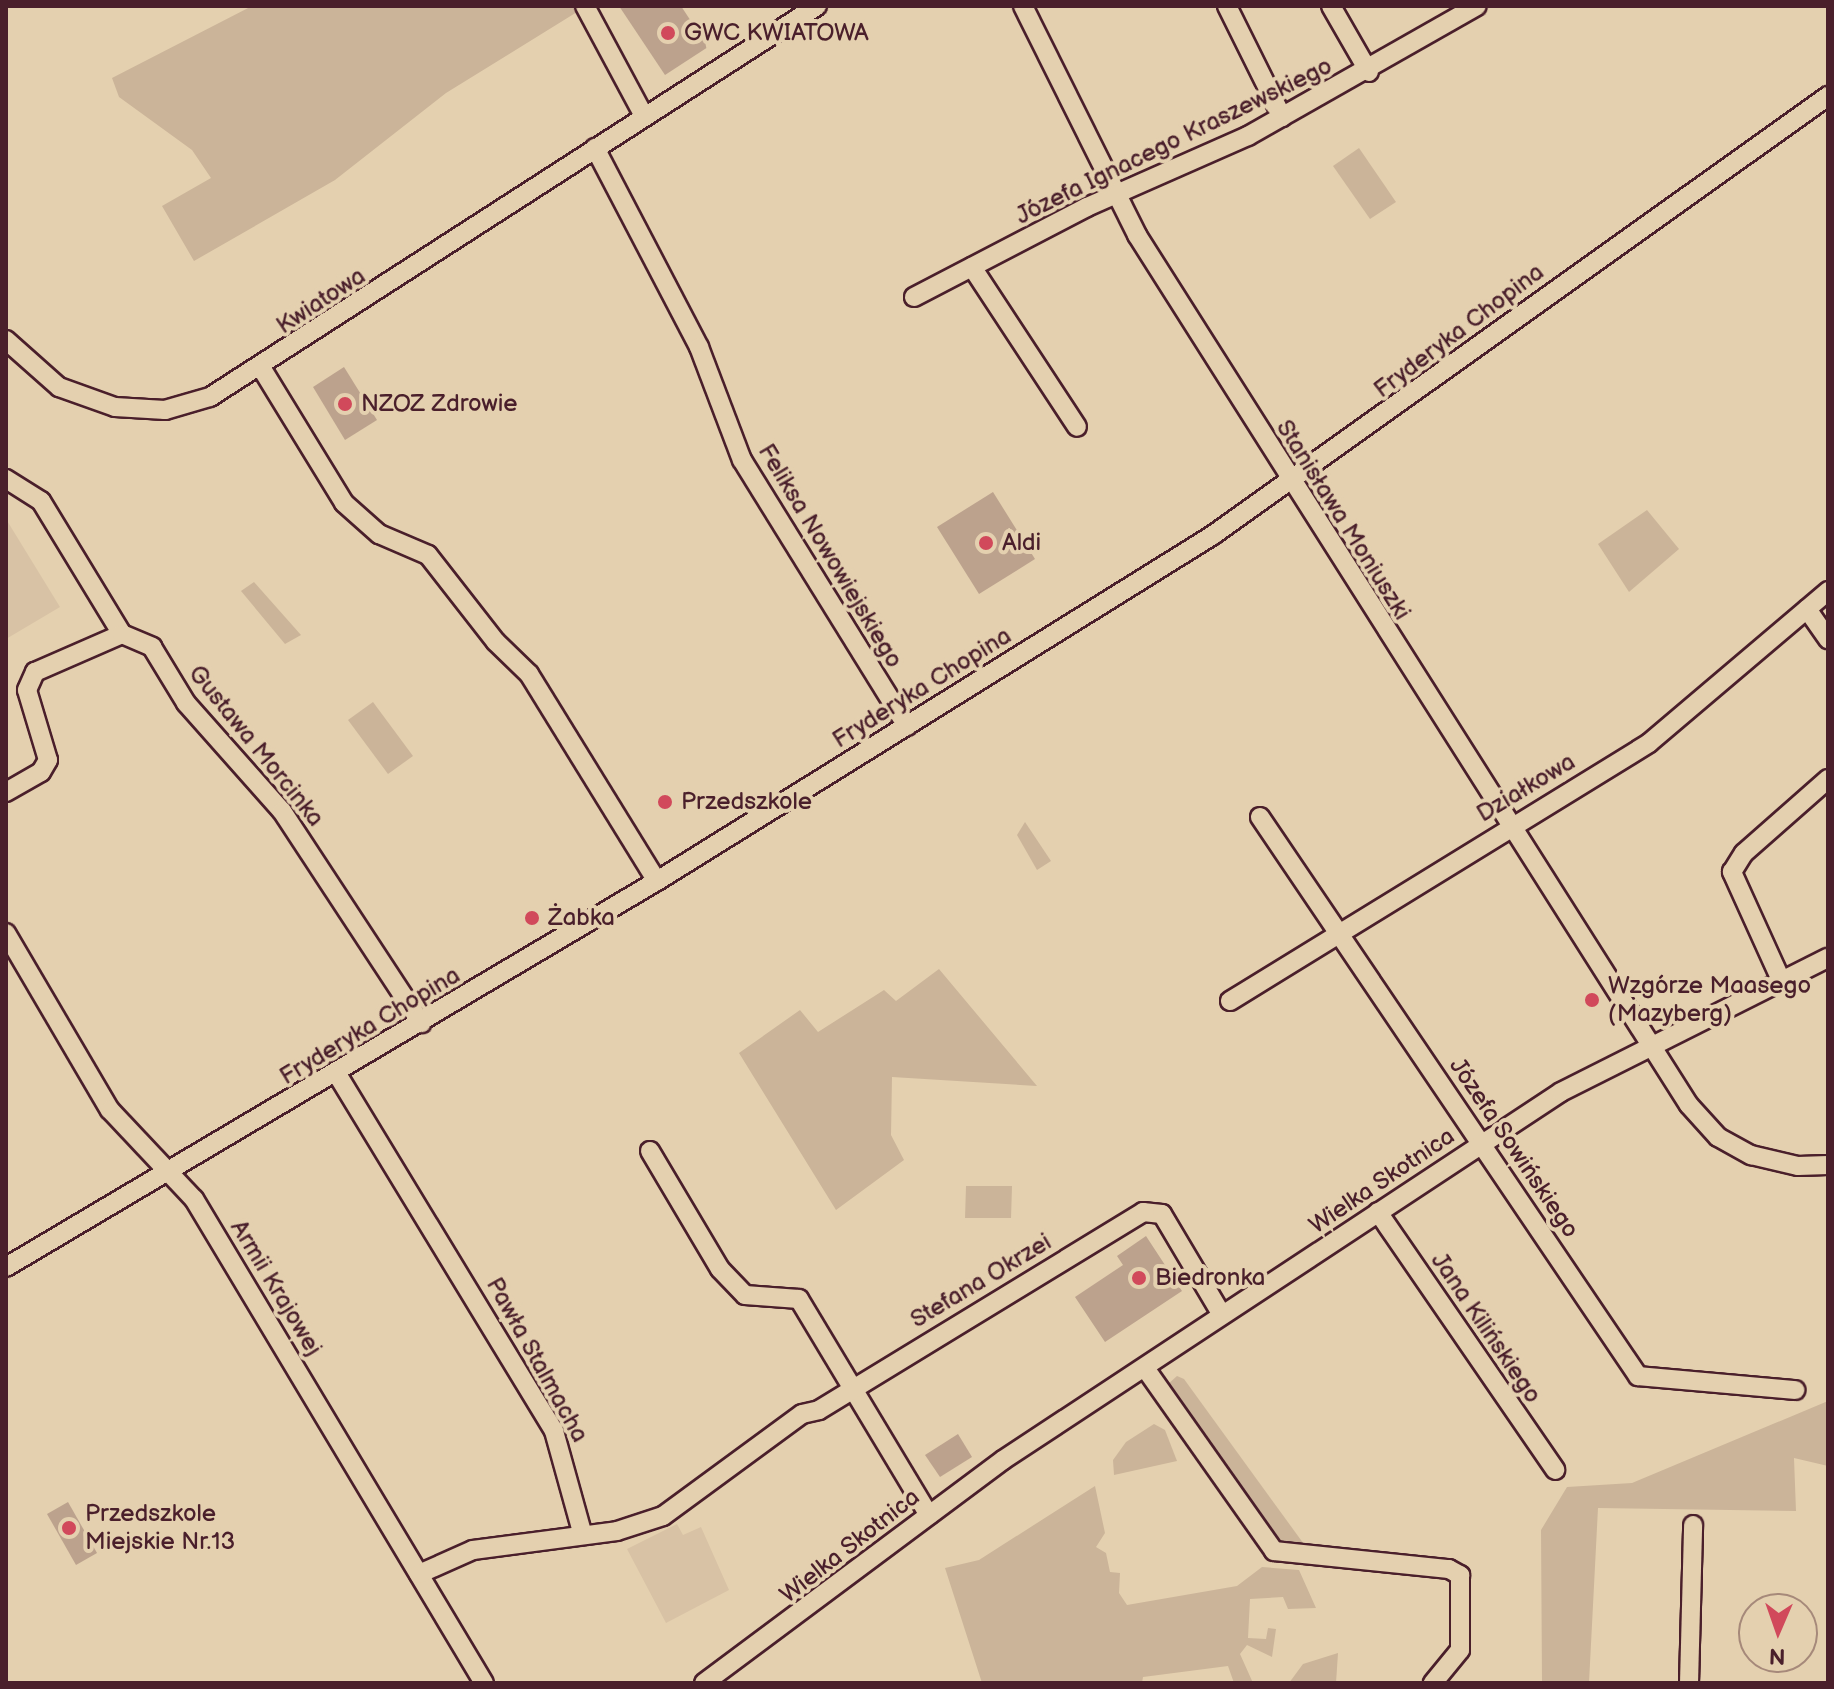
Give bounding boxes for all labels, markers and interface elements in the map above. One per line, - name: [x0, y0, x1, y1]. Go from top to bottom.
- place label: GWC KWIATOWA: [684, 19, 869, 47]
- marker: GWC KWIATOWA: [659, 24, 677, 42]
- street label: Józefa Ignacego Kraszewskiego: [1011, 52, 1337, 230]
- street label: Fryderyka Chopina: [1368, 258, 1550, 404]
- street label: Kwiatowa: [271, 262, 371, 340]
- place label: NZOZ Zdrowie: [361, 390, 517, 418]
- marker: NZOZ Zdrowie: [336, 395, 354, 413]
- street label: Stanisława Moniuszki: [1270, 415, 1416, 625]
- street label: Feliksa Nowowiejskiego: [752, 439, 908, 673]
- place label: Aldi: [1002, 529, 1041, 557]
- marker: Aldi: [977, 534, 995, 552]
- street label: Fryderyka Chopina: [827, 621, 1017, 755]
- street label: Gustawa Morcinka: [182, 660, 330, 832]
- street label: Działkowa: [1472, 747, 1580, 829]
- place label: Przedszkole: [681, 788, 812, 816]
- marker: Przedszkole: [656, 793, 674, 811]
- place label: Żabka: [548, 904, 615, 932]
- marker: Żabka: [523, 909, 541, 927]
- street label: Fryderyka Chopina: [275, 961, 465, 1091]
- place label: Wzgórze Maasego (Mazyberg): [1608, 972, 1811, 1028]
- marker: Wzgórze Maasego (Mazyberg): [1583, 991, 1601, 1009]
- street label: Józefa Sowińskiego: [1443, 1052, 1585, 1244]
- street label: Wielka Skotnica: [1304, 1122, 1460, 1240]
- street label: Armii Krajowej: [224, 1215, 328, 1361]
- street label: Stefana Okrzei: [905, 1228, 1057, 1334]
- street label: Jana Kilińskiego: [1425, 1247, 1547, 1409]
- place label: Biedronka: [1155, 1264, 1265, 1292]
- marker: Biedronka: [1130, 1269, 1148, 1287]
- street label: Pawła Stalmacha: [480, 1272, 594, 1448]
- street label: Wielka Skotnica: [774, 1482, 926, 1610]
- place label: Przedszkole Miejskie Nr.13: [85, 1500, 235, 1556]
- marker: Przedszkole Miejskie Nr.13: [60, 1519, 78, 1537]
- north arrow: [1738, 1593, 1818, 1673]
- text: N: [1768, 1642, 1786, 1669]

